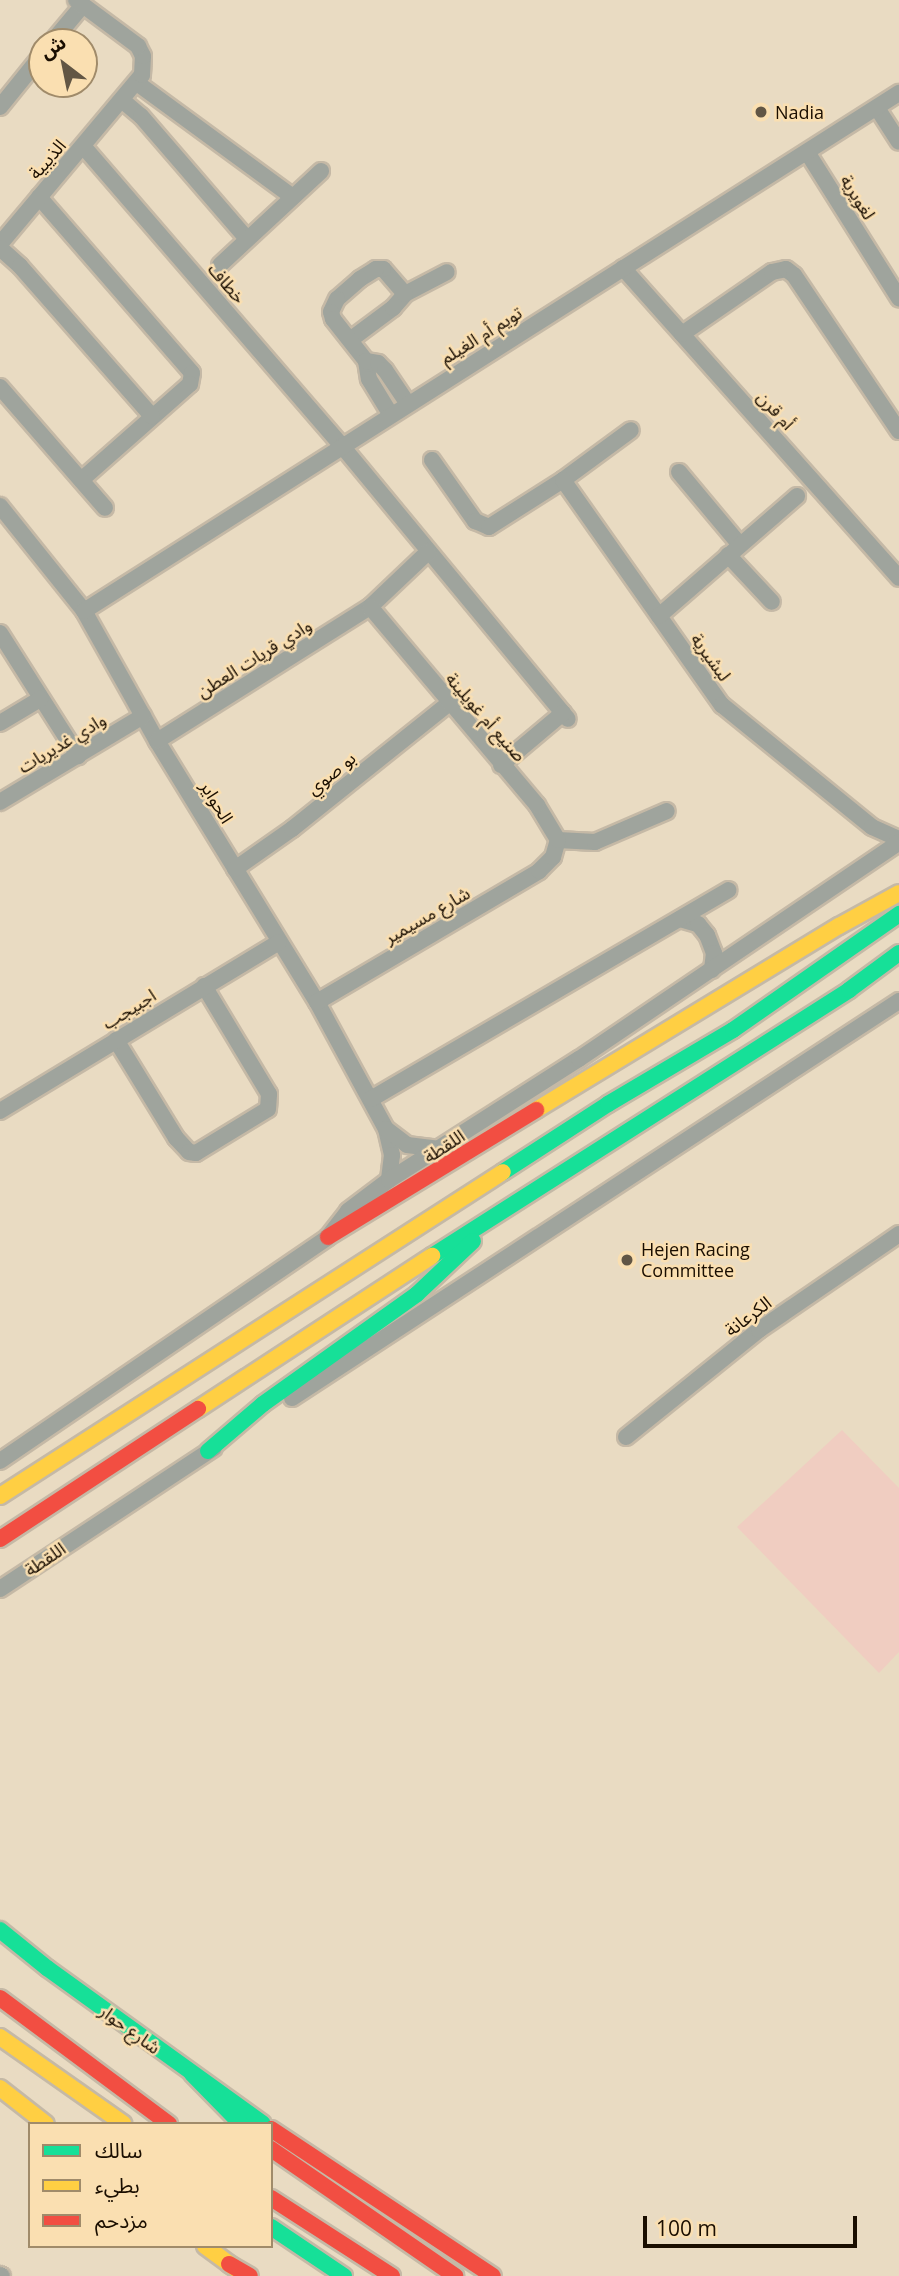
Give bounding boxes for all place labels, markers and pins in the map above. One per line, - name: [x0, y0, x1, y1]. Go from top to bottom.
- place label: Nadia: [775, 101, 824, 123]
- marker: Nadia: [753, 104, 769, 120]
- place label: Hejen Racing Committee: [641, 1239, 750, 1282]
- marker: Hejen Racing Committee: [619, 1252, 635, 1268]

